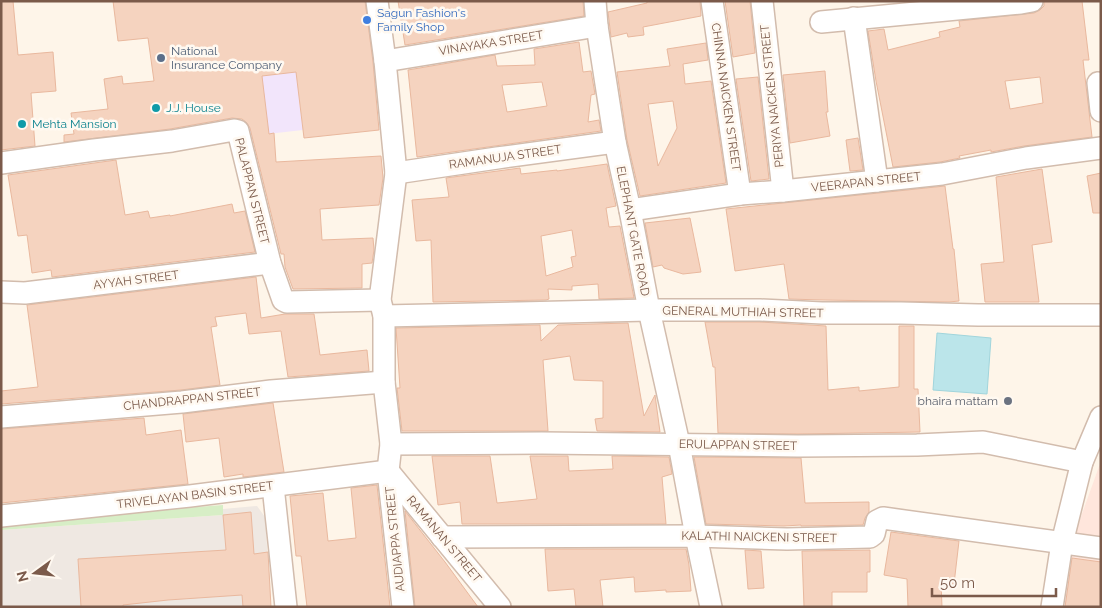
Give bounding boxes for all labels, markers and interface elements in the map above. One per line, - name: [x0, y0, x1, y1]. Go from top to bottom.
- place label: Sagun Fashion's Family Shop: [377, 6, 466, 34]
- marker: Sagun Fashion's Family Shop: [361, 14, 373, 26]
- street label: CHINNA NAICKEN STREET: [709, 22, 743, 173]
- street label: PERIYA NAICKEN STREET: [757, 23, 786, 168]
- street label: VINAYAKA STREET: [438, 28, 545, 58]
- place label: National Insurance Company: [171, 44, 282, 72]
- marker: National Insurance Company: [155, 52, 167, 64]
- place label: J.J. House: [166, 101, 221, 115]
- marker: J.J. House: [150, 102, 162, 114]
- place label: Mehta Mansion: [32, 117, 117, 131]
- marker: Mehta Mansion: [16, 118, 28, 130]
- street label: PALAPPAN STREET: [232, 136, 272, 246]
- street label: RAMANUJA STREET: [448, 142, 563, 172]
- street label: ELEPHANT GATE ROAD: [614, 165, 653, 298]
- street label: VEERAPAN STREET: [810, 169, 922, 195]
- street label: AYYAH STREET: [92, 268, 180, 292]
- street label: GENERAL MUTHIAH STREET: [662, 304, 824, 320]
- street label: CHANDRAPPAN STREET: [123, 385, 262, 413]
- place label: bhaira mattam: [918, 394, 998, 408]
- marker: bhaira mattam: [1002, 395, 1014, 407]
- street label: ERULAPPAN STREET: [679, 437, 798, 453]
- street label: TRIVELAYAN BASIN STREET: [116, 478, 275, 512]
- street label: AUDIAPPA STREET: [382, 485, 408, 592]
- street label: RAMANAN STREET: [404, 493, 485, 586]
- street label: KALATHI NAICKENI STREET: [681, 529, 838, 545]
- north arrow: [10, 548, 60, 598]
- scale bar: [932, 566, 1056, 598]
- text: N: [13, 569, 32, 584]
- text: 50 m: [940, 574, 975, 592]

